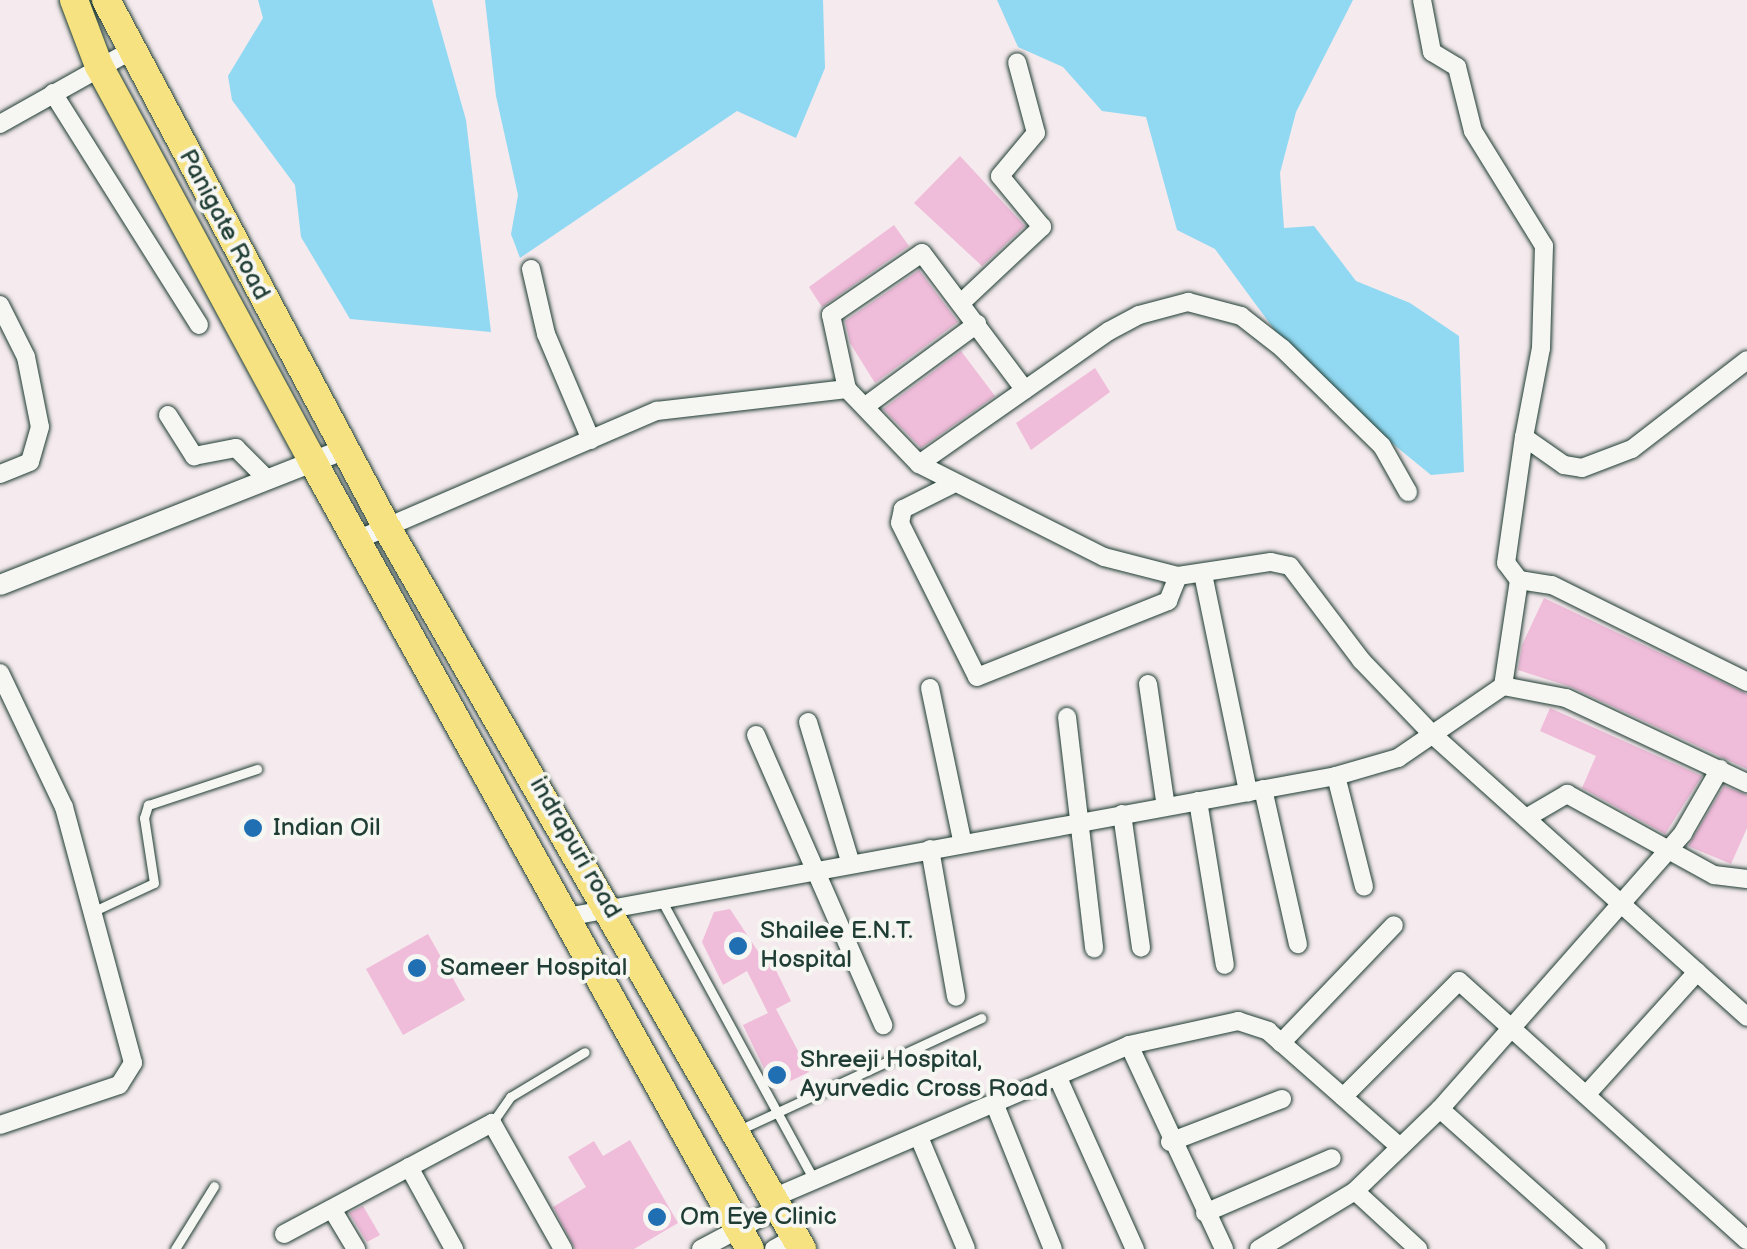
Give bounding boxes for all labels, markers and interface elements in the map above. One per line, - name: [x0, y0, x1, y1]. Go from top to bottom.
- street label: Panigate Road: [172, 144, 276, 306]
- street label: indrapuri road: [523, 772, 627, 924]
- place label: Indian Oil: [273, 813, 380, 843]
- marker: Indian Oil: [242, 817, 264, 839]
- place label: Shailee E.N.T. Hospital: [760, 917, 913, 976]
- marker: Shailee E.N.T. Hospital: [725, 933, 751, 959]
- place label: Sameer Hospital: [440, 953, 627, 983]
- marker: Sameer Hospital: [404, 955, 430, 981]
- place label: Shreeji Hospital, Ayurvedic Cross Road: [800, 1046, 1048, 1105]
- marker: Shreeji Hospital, Ayurvedic Cross Road: [764, 1062, 790, 1088]
- place label: Om Eye Clinic: [680, 1202, 837, 1232]
- marker: Om Eye Clinic: [644, 1204, 670, 1230]

